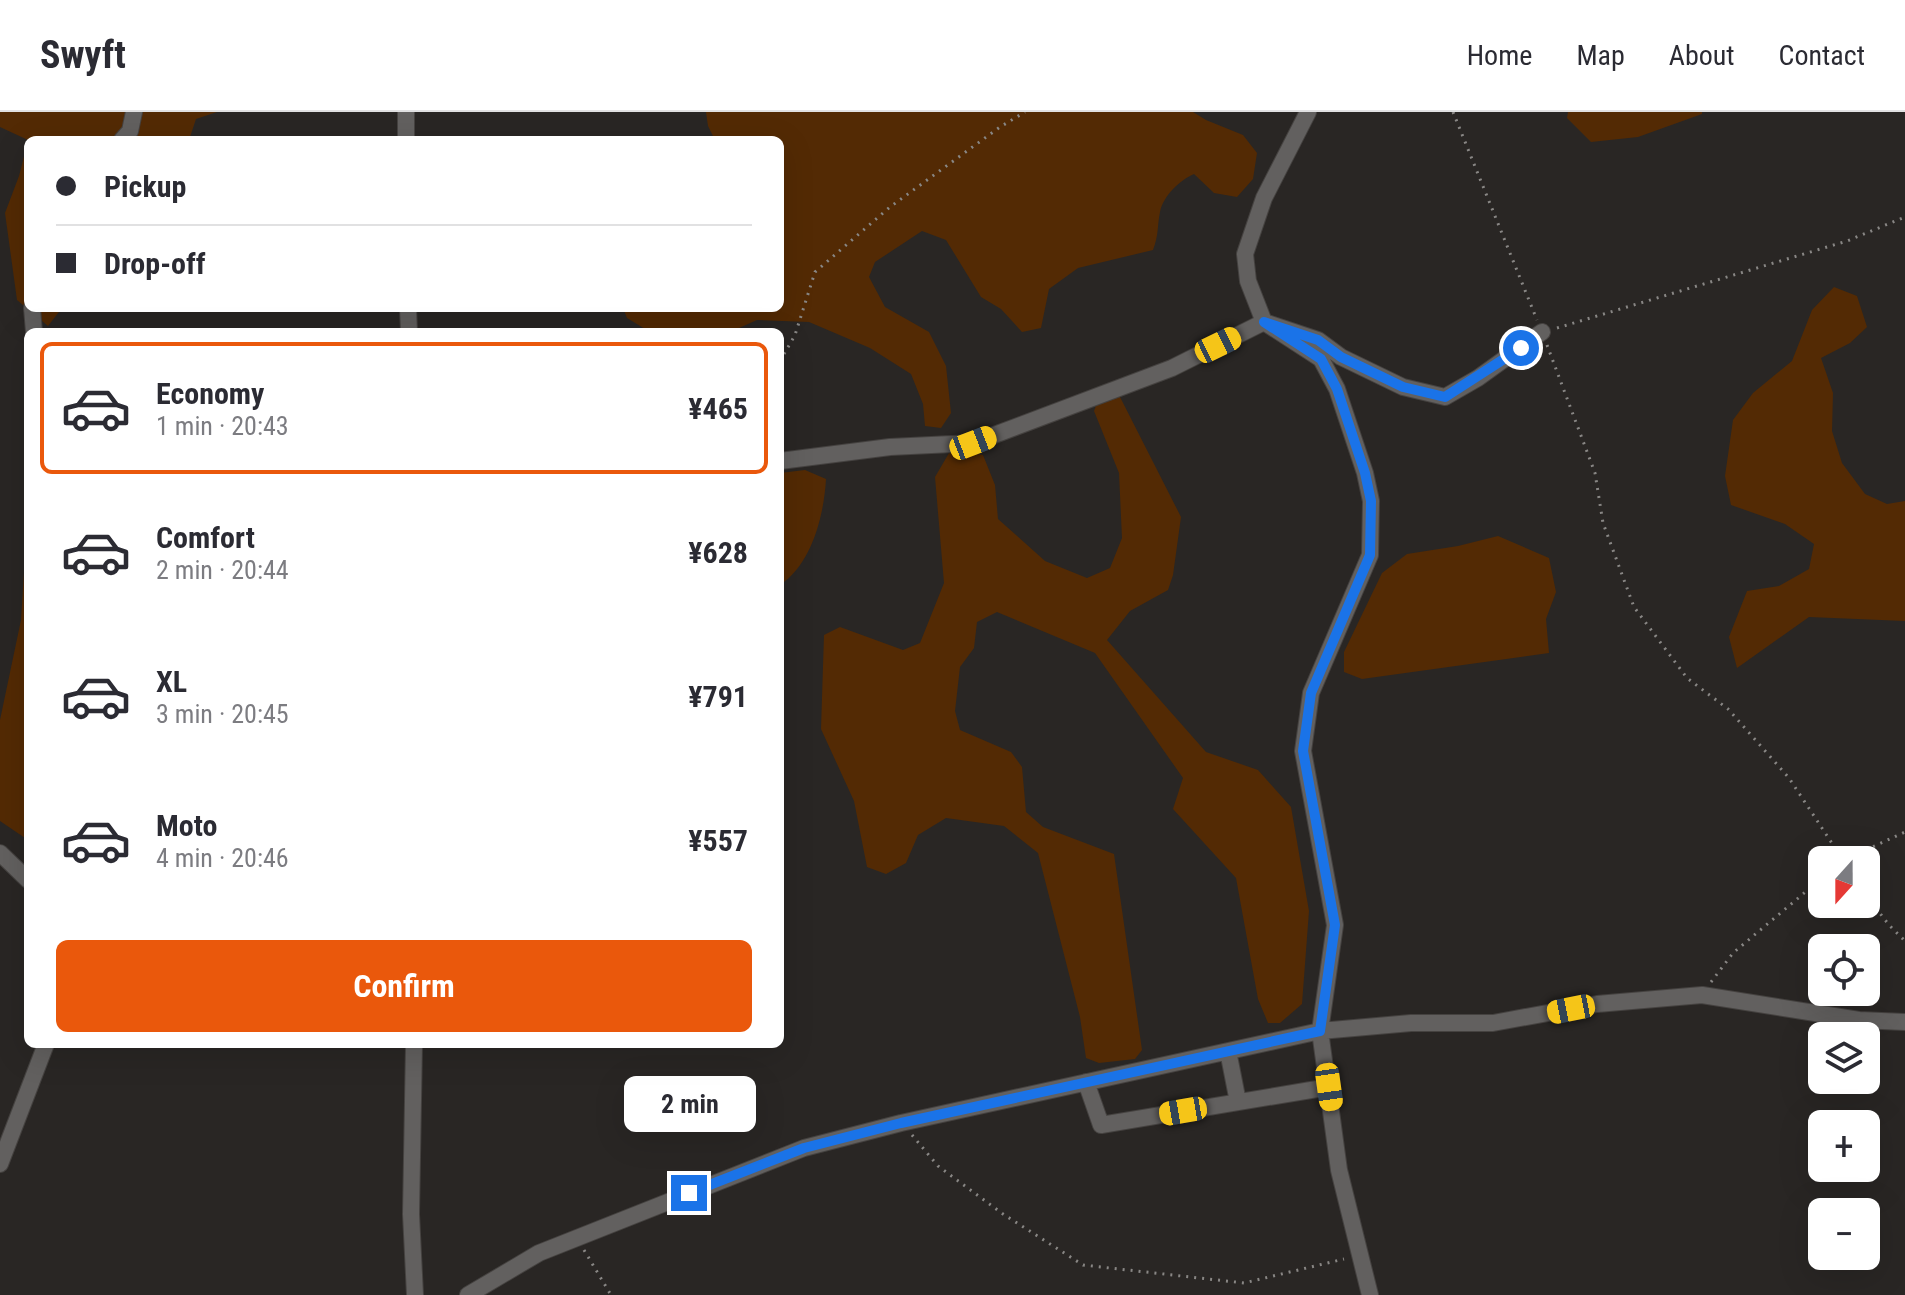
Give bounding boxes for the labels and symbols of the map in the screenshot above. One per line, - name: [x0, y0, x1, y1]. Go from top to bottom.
- car: [1191, 324, 1245, 366]
- route start: [1503, 330, 1539, 366]
- car: [946, 423, 1000, 463]
- north arrow: [1808, 846, 1880, 918]
- car: [1545, 993, 1597, 1025]
- car: [1314, 1062, 1344, 1112]
- callout: 2 min: [623, 1077, 755, 1133]
- car: [1157, 1095, 1209, 1127]
- route end: [671, 1175, 707, 1211]

